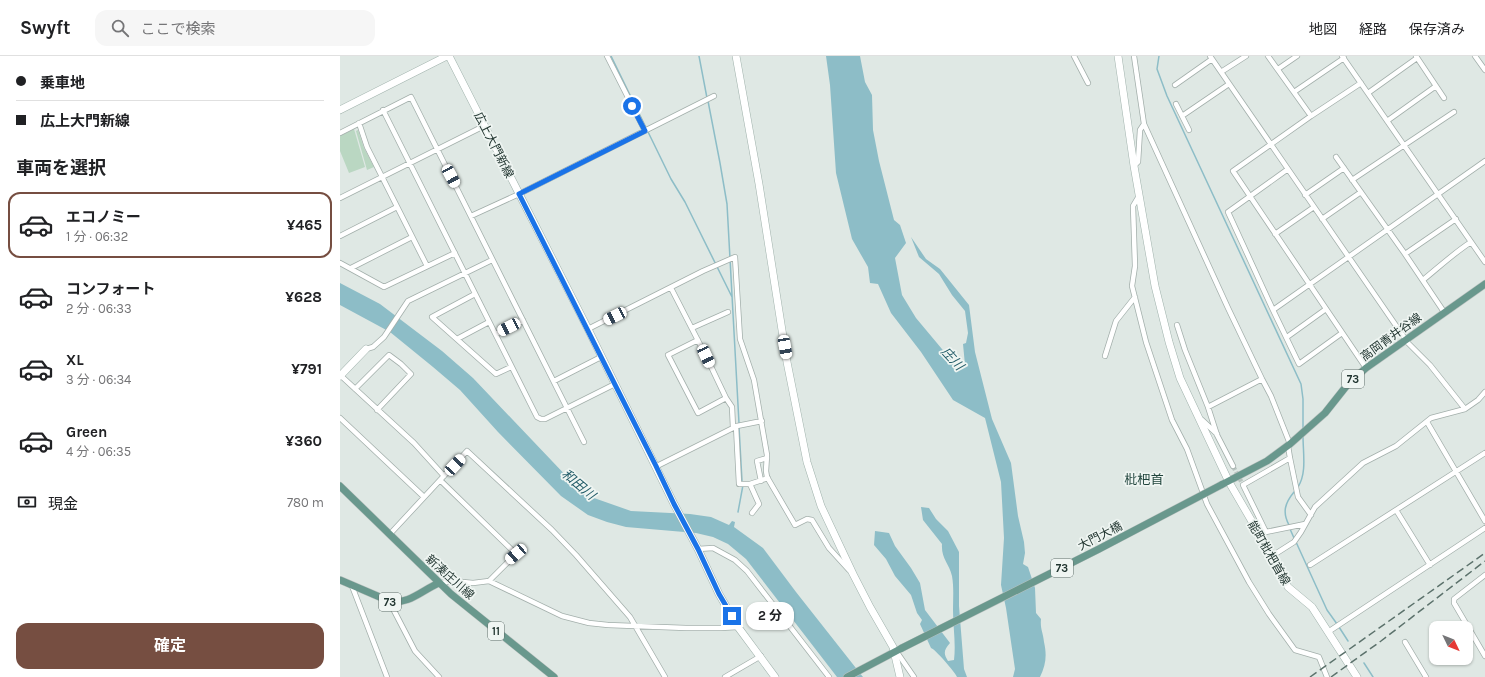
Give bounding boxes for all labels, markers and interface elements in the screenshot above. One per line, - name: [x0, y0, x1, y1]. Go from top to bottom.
- search box: [95, 10, 375, 46]
- text: Swyft: [20, 17, 71, 39]
- icon: search: [109, 17, 131, 39]
- text: ここで検索: [141, 20, 216, 38]
- text: 地図: [1309, 21, 1337, 38]
- text: 経路: [1359, 21, 1387, 38]
- text: 保存済み: [1409, 21, 1465, 38]
- text: 乗車地: [40, 74, 85, 92]
- route start: [623, 97, 641, 115]
- street label: 広上大門新線: [471, 110, 517, 180]
- text: 広上大門新線: [40, 112, 130, 130]
- text: 車両を選択: [16, 157, 106, 179]
- car: [440, 163, 462, 189]
- icon: car: [18, 207, 54, 243]
- text: エコノミー: [66, 208, 141, 226]
- text: ¥465: [286, 216, 322, 234]
- text: 1 分 · 06:32: [66, 229, 128, 244]
- icon: car: [18, 279, 54, 315]
- text: コンフォート: [66, 280, 156, 298]
- text: ¥628: [285, 288, 322, 306]
- text: 2 分 · 06:33: [66, 301, 132, 316]
- car: [602, 305, 628, 327]
- street label: 高岡青井谷線: [1358, 310, 1424, 364]
- car: [496, 316, 522, 338]
- car: [777, 334, 793, 360]
- car: [695, 343, 717, 369]
- water label: 庄川: [938, 344, 968, 374]
- icon: car: [18, 351, 54, 387]
- text: XL: [66, 351, 84, 369]
- text: ¥791: [291, 360, 322, 378]
- road number: 73: [1342, 370, 1364, 388]
- text: 3 分 · 06:34: [66, 372, 131, 387]
- icon: car: [18, 423, 54, 459]
- text: Green: [66, 423, 107, 441]
- text: ¥360: [285, 432, 322, 450]
- text: 4 分 · 06:35: [66, 444, 131, 459]
- car: [442, 452, 468, 478]
- water label: 和田川: [559, 466, 600, 504]
- district label: 枇杷首: [1124, 472, 1164, 487]
- icon: cash: [16, 491, 38, 513]
- text: 現金: [48, 495, 78, 513]
- text: 780 m: [287, 495, 324, 510]
- street label: 能町枇杷首線: [1245, 518, 1293, 588]
- street label: 大門大橋: [1075, 519, 1125, 553]
- car: [503, 542, 529, 566]
- street label: 新湊庄川線: [423, 552, 477, 602]
- road number: 73: [1051, 559, 1073, 577]
- road number: 73: [379, 593, 401, 611]
- callout: 2 分: [746, 602, 794, 630]
- route end: [723, 607, 741, 625]
- text: 2 分: [758, 608, 782, 623]
- north arrow: [1429, 621, 1473, 665]
- map controls: [1429, 621, 1473, 665]
- road number: 11: [488, 622, 504, 640]
- button: 確定: [16, 623, 324, 669]

